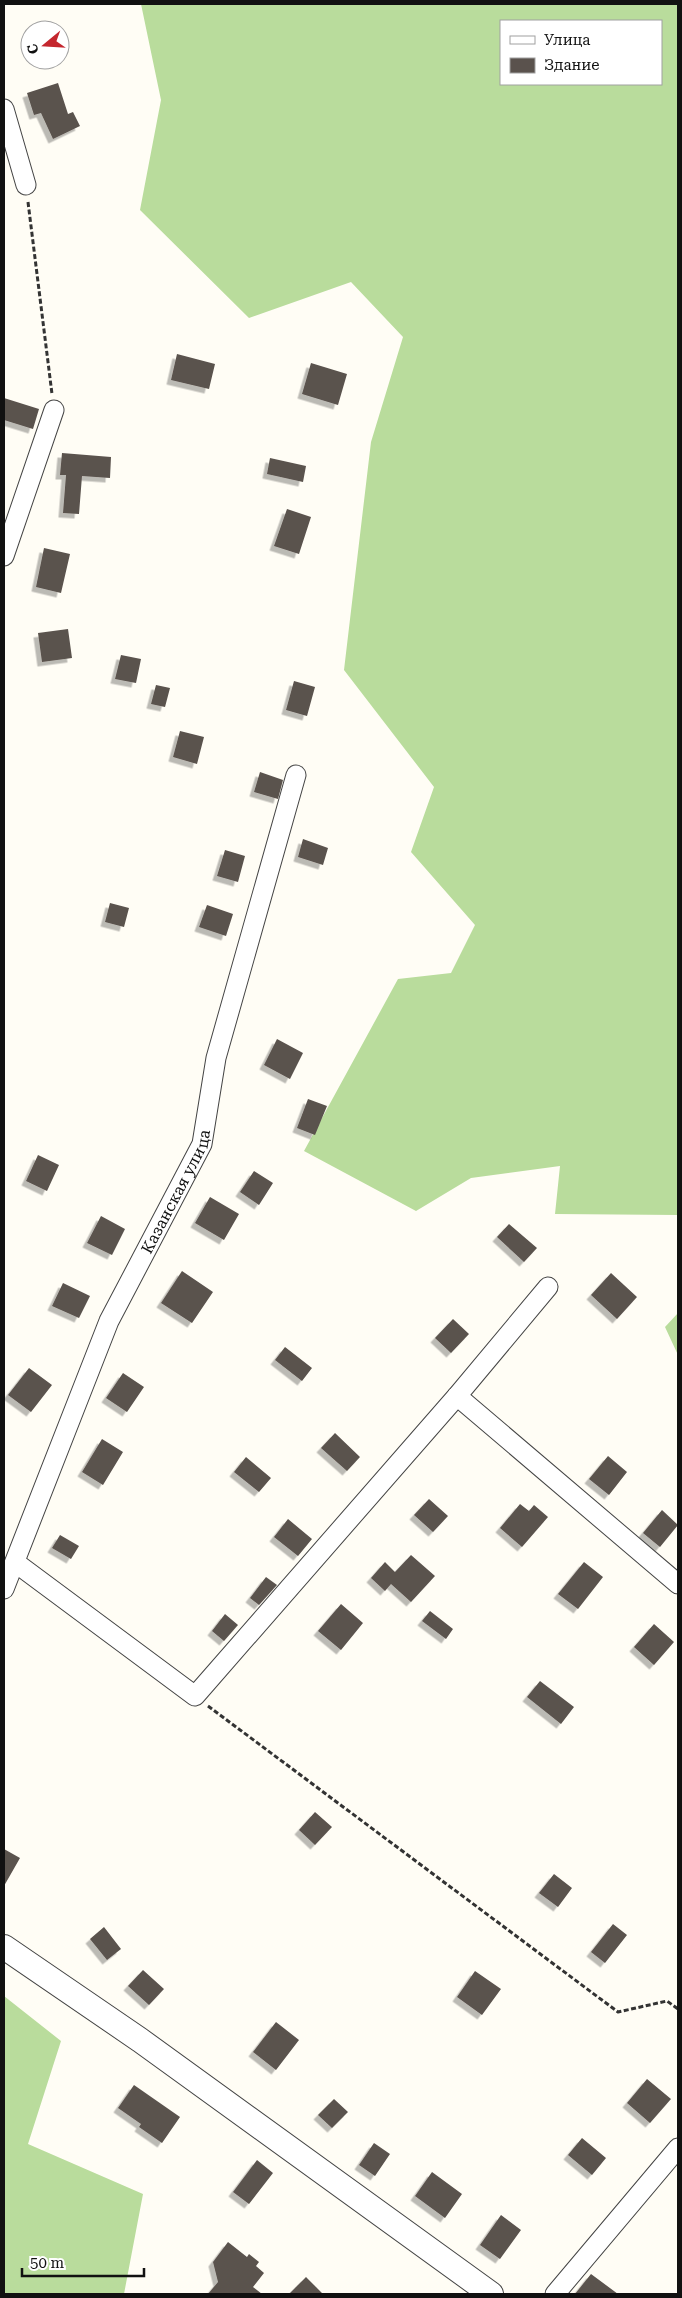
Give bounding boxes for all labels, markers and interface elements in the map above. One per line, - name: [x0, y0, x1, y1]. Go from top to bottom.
- north arrow: [20, 20, 70, 70]
- legend: [500, 20, 662, 85]
- text: Улица: [544, 31, 590, 49]
- text: С: [23, 42, 42, 56]
- text: Здание: [544, 56, 600, 74]
- street label: Казанская улица: [137, 1128, 214, 1257]
- scale bar: [22, 2246, 145, 2278]
- text: 50 m: [30, 2254, 65, 2272]

